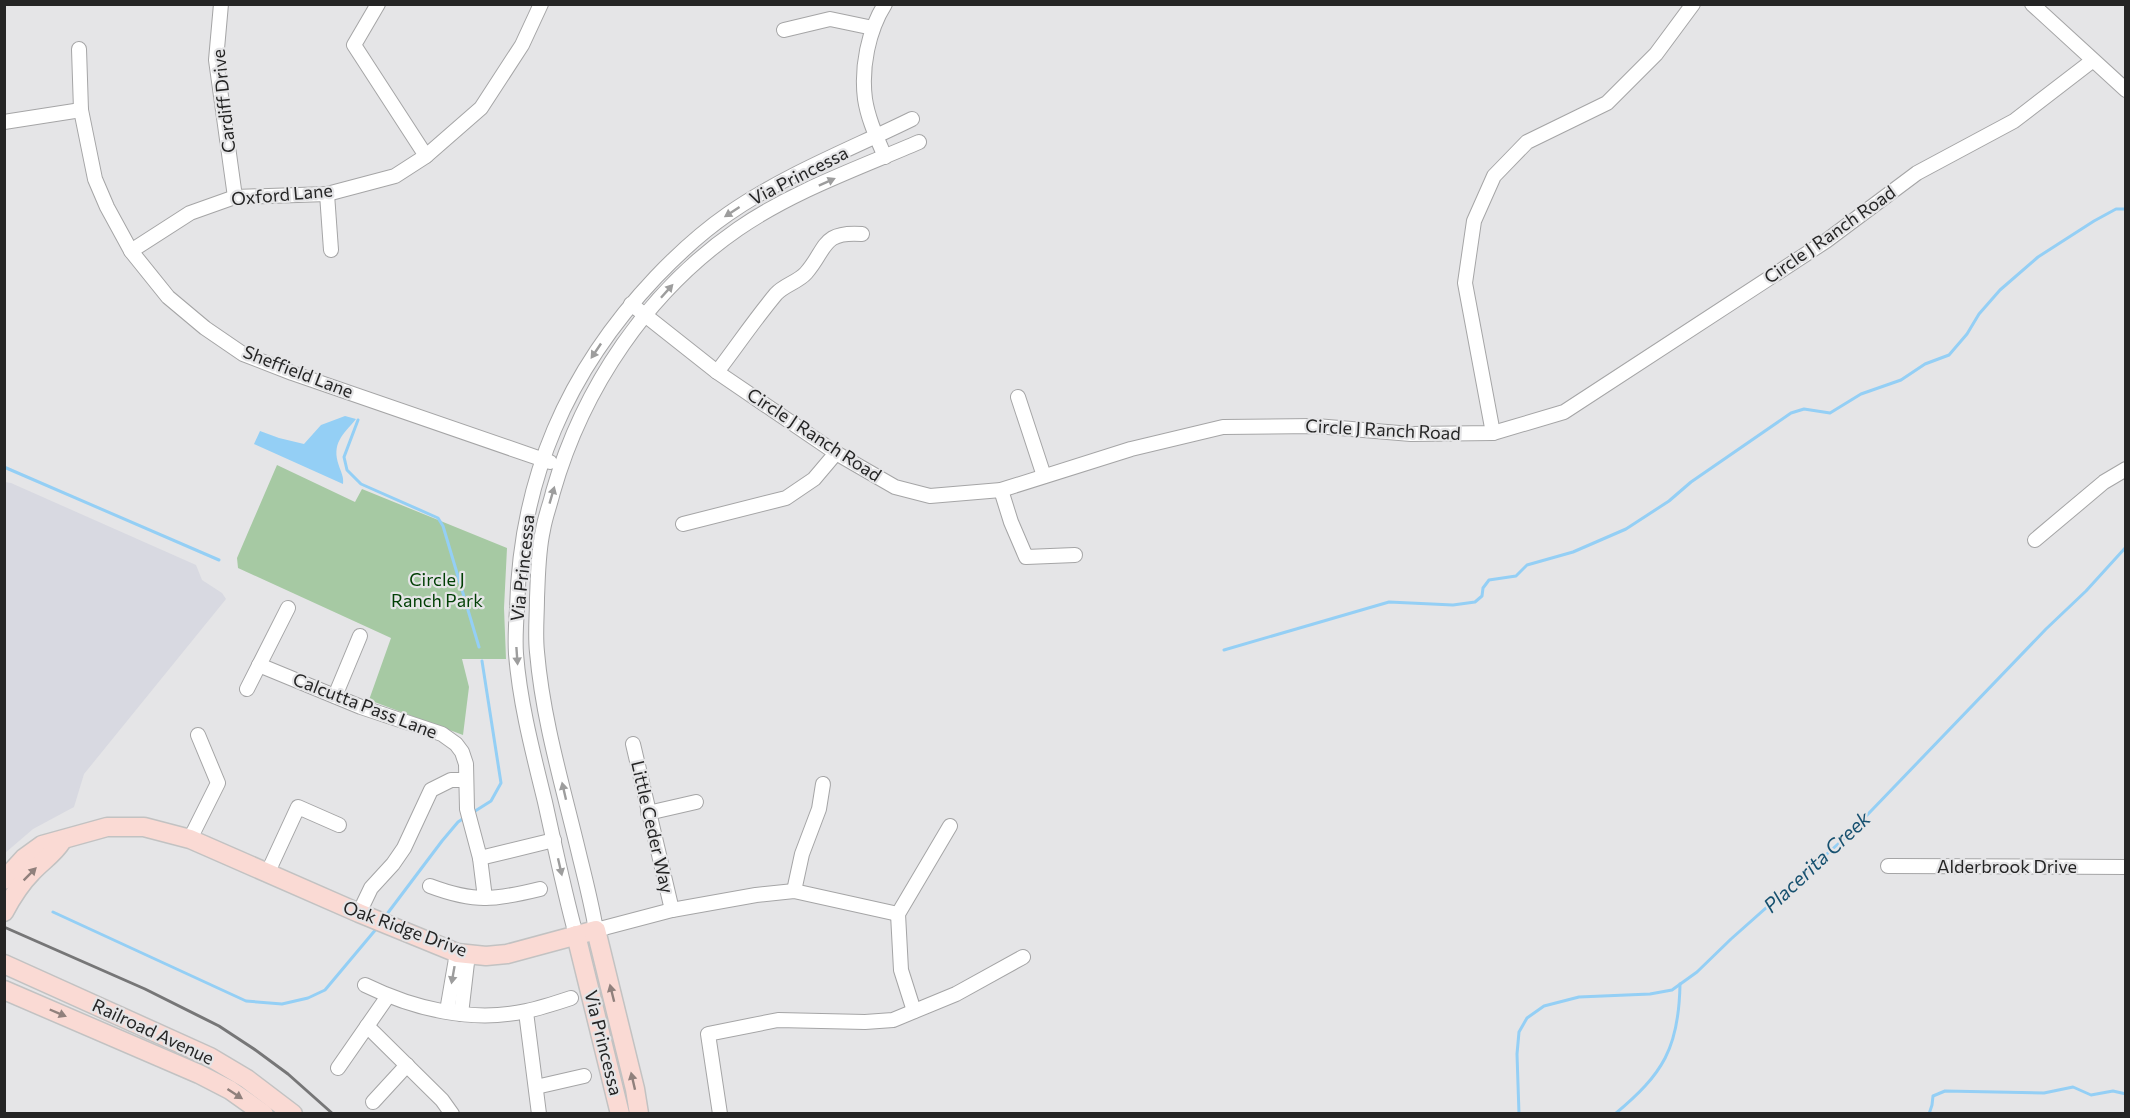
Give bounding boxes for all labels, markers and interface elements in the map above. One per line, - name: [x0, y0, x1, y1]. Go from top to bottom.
- street label: Cardiff Drive: [207, 48, 239, 154]
- street label: Via Princessa: [746, 141, 851, 209]
- one-way arrow: [818, 177, 836, 187]
- street label: Oxford Lane: [230, 179, 334, 209]
- street label: Circle J Ranch Road: [1759, 181, 1899, 288]
- one-way arrow: [724, 206, 740, 218]
- one-way arrow: [660, 284, 673, 299]
- street label: Sheffield Lane: [240, 340, 357, 402]
- one-way arrow: [590, 342, 602, 358]
- street label: Circle J Ranch Road: [743, 383, 886, 486]
- street label: Circle J Ranch Road: [1305, 414, 1461, 444]
- one-way arrow: [548, 486, 558, 505]
- street label: Via Princessa: [505, 513, 539, 622]
- park label: Circle J Ranch Park: [391, 568, 483, 611]
- one-way arrow: [512, 646, 521, 665]
- street label: Calcutta Pass Lane: [290, 667, 441, 743]
- street label: Little Ceder Way: [627, 758, 679, 895]
- one-way arrow: [558, 782, 568, 800]
- water label: Placerita Creek: [1758, 805, 1876, 917]
- street label: Alderbrook Drive: [1937, 855, 2077, 877]
- one-way arrow: [556, 858, 565, 877]
- one-way arrow: [23, 867, 38, 881]
- street label: Oak Ridge Drive: [340, 895, 470, 961]
- one-way arrow: [448, 966, 457, 985]
- one-way arrow: [606, 983, 616, 1002]
- street label: Via Princessa: [580, 988, 628, 1098]
- street label: Railroad Avenue: [89, 993, 218, 1069]
- one-way arrow: [50, 1008, 68, 1018]
- one-way arrow: [628, 1072, 637, 1091]
- one-way arrow: [227, 1088, 243, 1100]

